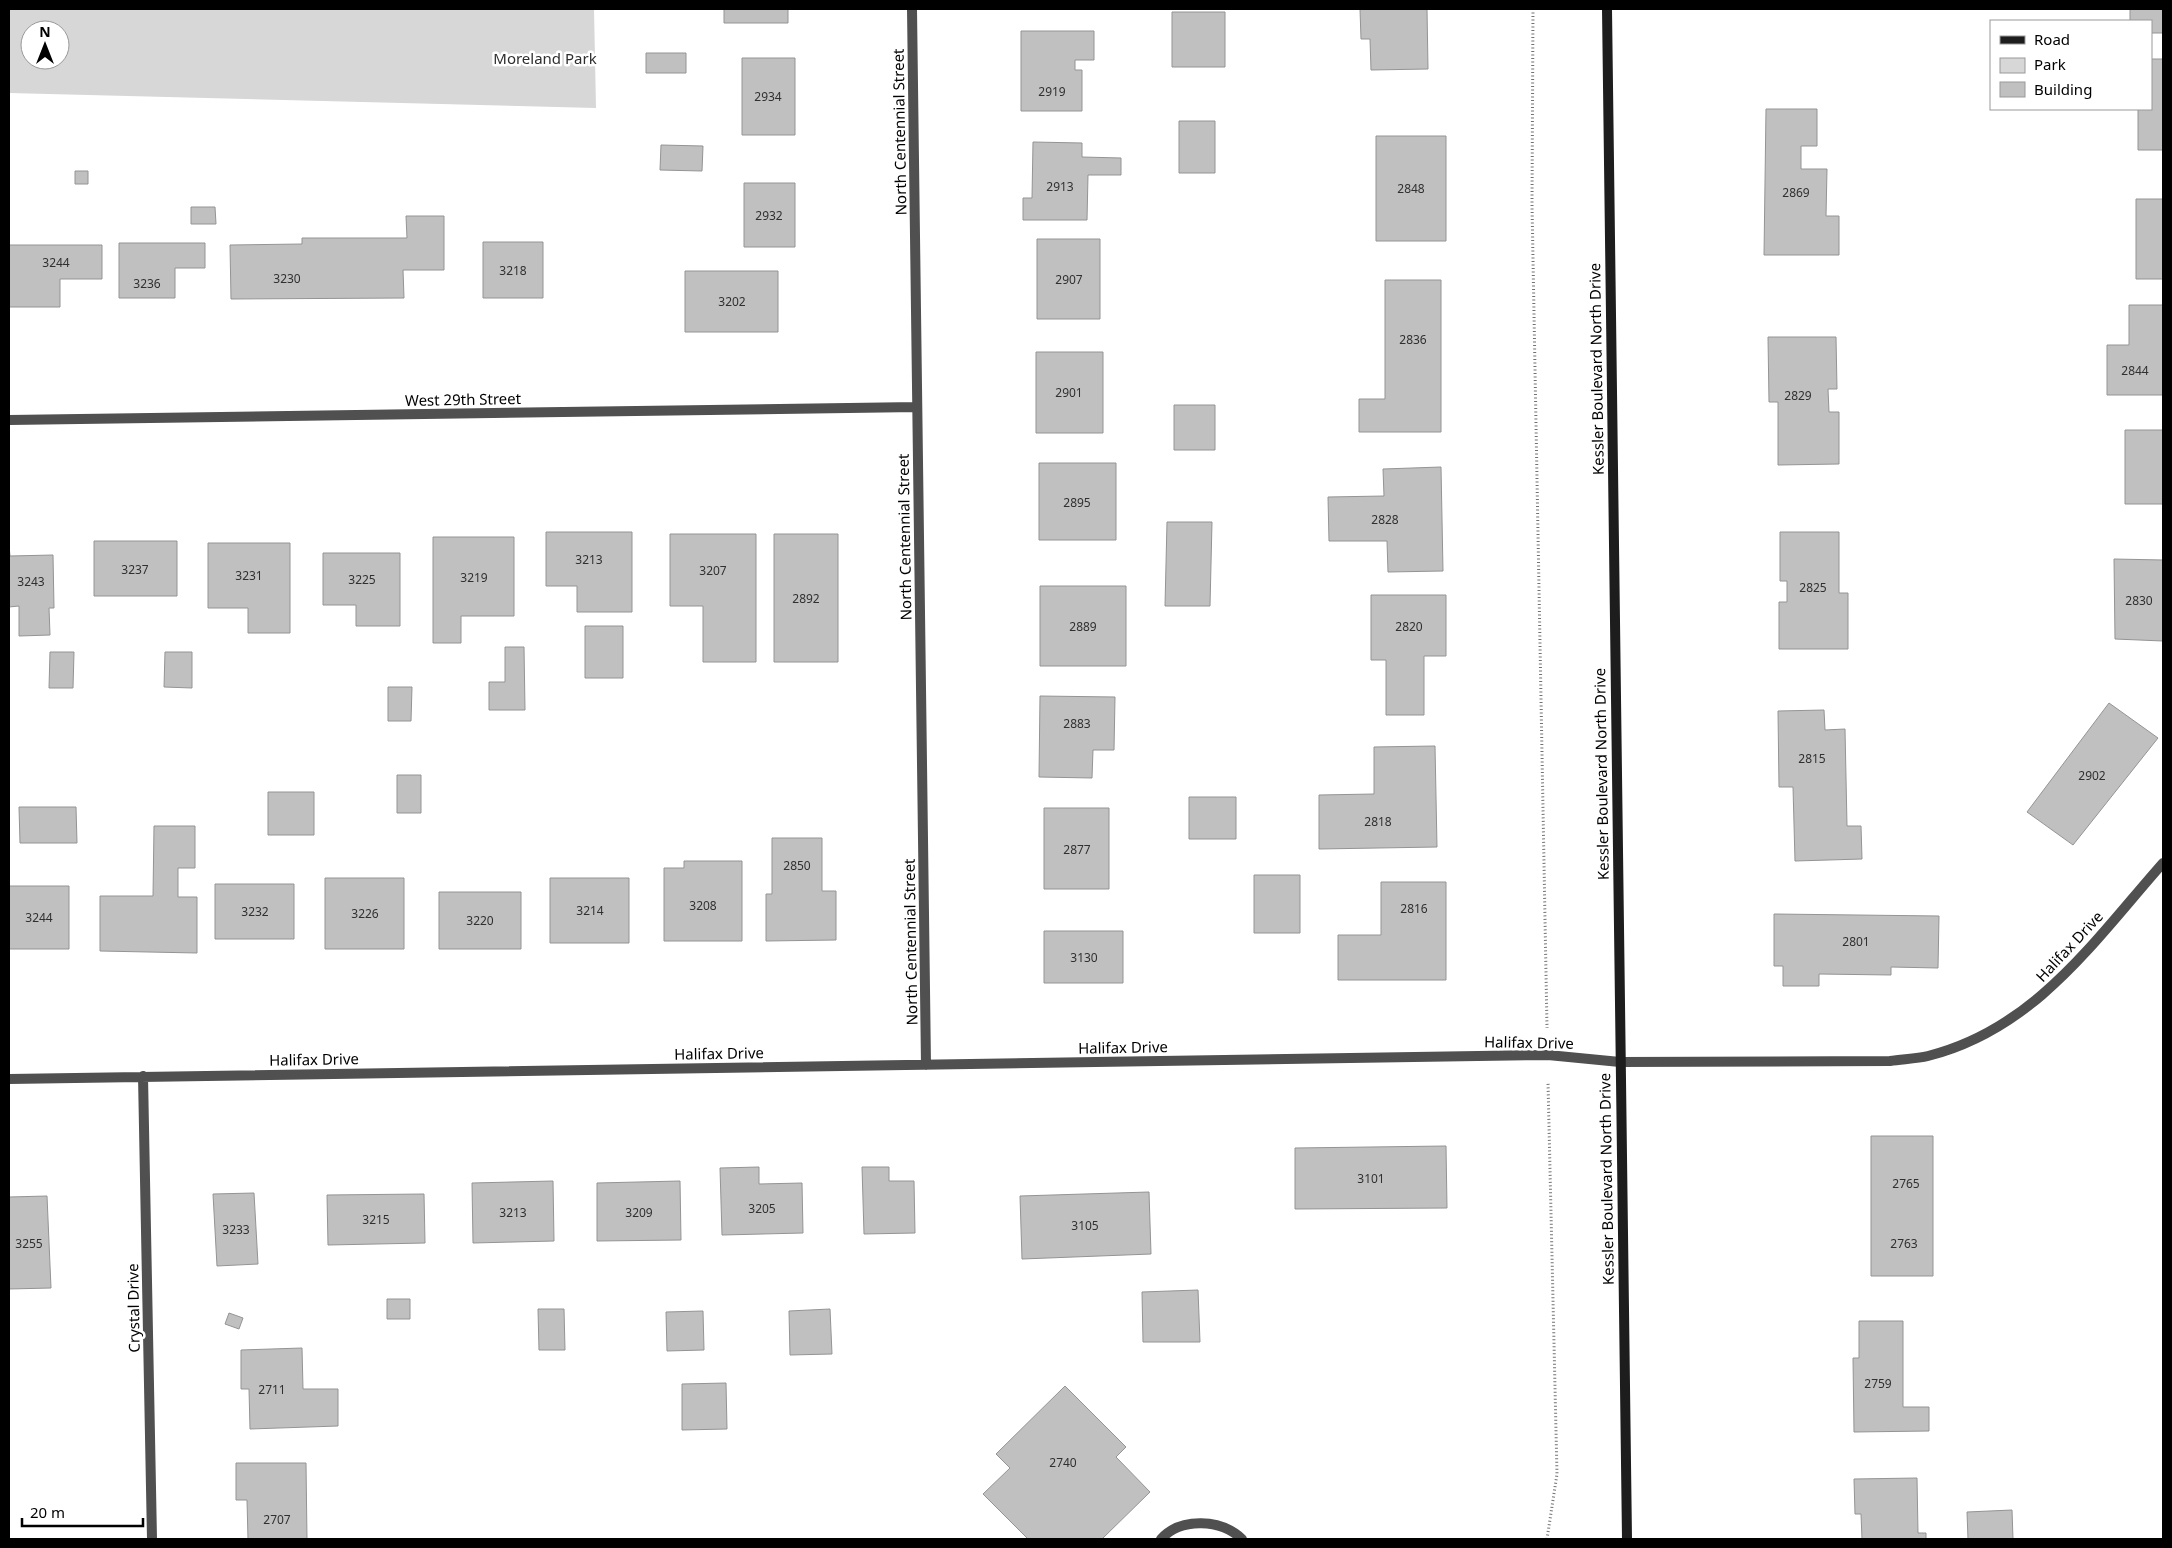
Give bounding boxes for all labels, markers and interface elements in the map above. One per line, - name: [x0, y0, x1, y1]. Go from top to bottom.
- north arrow: [20, 20, 70, 70]
- legend: [1990, 20, 2152, 110]
- text: N: [39, 22, 51, 41]
- text: Road: [2034, 29, 2070, 49]
- park label: Moreland Park: [493, 48, 597, 68]
- street label: North Centennial Street: [888, 48, 910, 216]
- text: Park: [2034, 54, 2066, 74]
- text: Building: [2034, 79, 2092, 99]
- house number: 2919: [1038, 83, 1066, 100]
- house number: 2934: [754, 88, 782, 105]
- house number: 2913: [1046, 178, 1074, 195]
- house number: 2848: [1397, 180, 1425, 197]
- house number: 2869: [1782, 184, 1810, 201]
- house number: 2932: [755, 207, 783, 224]
- house number: 3244: [42, 254, 70, 271]
- house number: 3218: [499, 262, 527, 279]
- street label: Kessler Boulevard North Drive: [1584, 263, 1608, 475]
- house number: 3230: [273, 270, 301, 287]
- house number: 2907: [1055, 271, 1083, 288]
- house number: 3236: [133, 275, 161, 292]
- house number: 3202: [718, 293, 746, 310]
- house number: 2836: [1399, 331, 1427, 348]
- house number: 2844: [2121, 362, 2149, 379]
- house number: 2901: [1055, 384, 1083, 401]
- house number: 2829: [1784, 387, 1812, 404]
- street label: West 29th Street: [405, 388, 522, 410]
- street label: North Centennial Street: [893, 453, 915, 621]
- house number: 2895: [1063, 494, 1091, 511]
- house number: 2828: [1371, 511, 1399, 528]
- house number: 3213: [575, 551, 603, 568]
- house number: 3237: [121, 561, 149, 578]
- house number: 3207: [699, 562, 727, 579]
- house number: 3231: [235, 567, 263, 584]
- house number: 3219: [460, 569, 488, 586]
- house number: 3225: [348, 571, 376, 588]
- house number: 3243: [17, 573, 45, 590]
- house number: 2825: [1799, 579, 1827, 596]
- house number: 2892: [792, 590, 820, 607]
- house number: 2830: [2125, 592, 2153, 609]
- house number: 2889: [1069, 618, 1097, 635]
- house number: 2820: [1395, 618, 1423, 635]
- street label: Kessler Boulevard North Drive: [1589, 668, 1613, 880]
- house number: 2883: [1063, 715, 1091, 732]
- house number: 2815: [1798, 750, 1826, 767]
- house number: 2902: [2078, 767, 2106, 784]
- house number: 2818: [1364, 813, 1392, 830]
- house number: 2877: [1063, 841, 1091, 858]
- house number: 2850: [783, 857, 811, 874]
- street label: North Centennial Street: [899, 858, 921, 1026]
- house number: 3208: [689, 897, 717, 914]
- house number: 2816: [1400, 900, 1428, 917]
- house number: 3214: [576, 902, 604, 919]
- house number: 3232: [241, 903, 269, 920]
- house number: 3226: [351, 905, 379, 922]
- street label: Halifax Drive: [2031, 906, 2107, 986]
- house number: 3244: [25, 909, 53, 926]
- house number: 3220: [466, 912, 494, 929]
- house number: 2801: [1842, 933, 1870, 950]
- house number: 3130: [1070, 949, 1098, 966]
- street label: Halifax Drive: [1484, 1031, 1574, 1053]
- street label: Halifax Drive: [1078, 1036, 1168, 1058]
- street label: Halifax Drive: [674, 1042, 764, 1064]
- street label: Halifax Drive: [269, 1048, 359, 1070]
- street label: Kessler Boulevard North Drive: [1594, 1073, 1618, 1285]
- house number: 3101: [1357, 1170, 1385, 1187]
- house number: 2765: [1892, 1175, 1920, 1192]
- house number: 3205: [748, 1200, 776, 1217]
- house number: 3213: [499, 1204, 527, 1221]
- house number: 3209: [625, 1204, 653, 1221]
- house number: 3215: [362, 1211, 390, 1228]
- house number: 3105: [1071, 1217, 1099, 1234]
- house number: 3233: [222, 1221, 250, 1238]
- house number: 3255: [15, 1235, 43, 1252]
- house number: 2763: [1890, 1235, 1918, 1252]
- street label: Crystal Drive: [122, 1263, 144, 1353]
- house number: 2759: [1864, 1375, 1892, 1392]
- house number: 2711: [258, 1381, 286, 1398]
- house number: 2740: [1049, 1454, 1077, 1471]
- scale bar: [22, 1496, 144, 1528]
- text: 20 m: [30, 1502, 65, 1522]
- house number: 2707: [263, 1511, 291, 1528]

